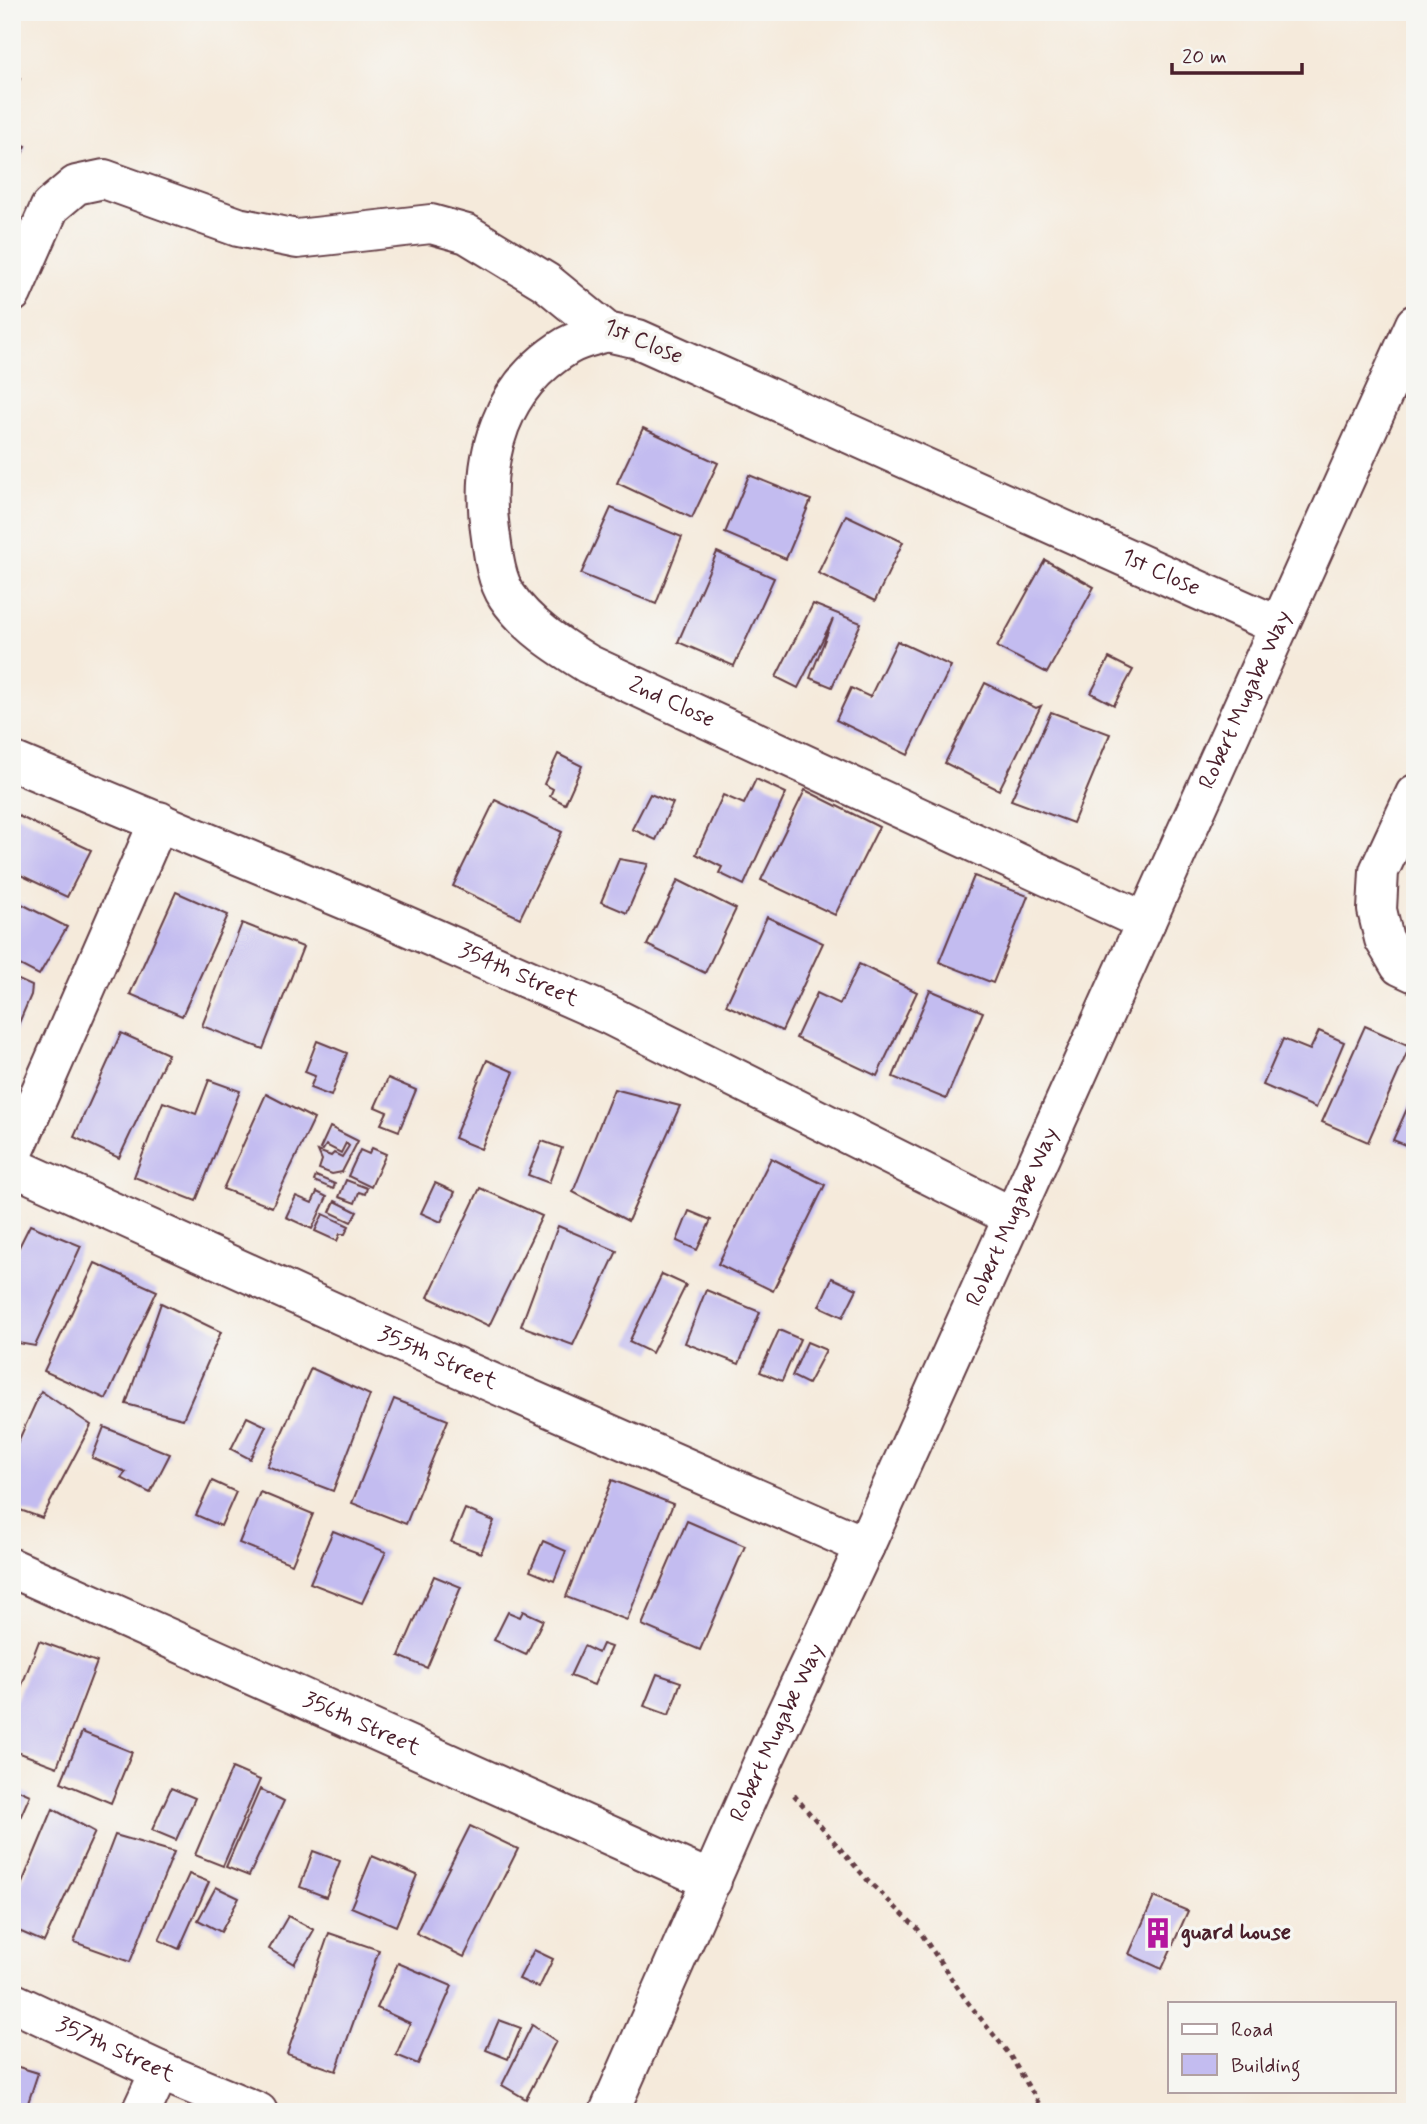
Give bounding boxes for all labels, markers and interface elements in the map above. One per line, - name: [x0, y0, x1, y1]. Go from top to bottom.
- scale bar: [1172, 32, 1301, 76]
- text: 20 m: [1182, 43, 1227, 71]
- street label: 1st Close: [599, 312, 687, 372]
- street label: 1st Close: [1116, 542, 1205, 604]
- street label: Robert Mugabe Way: [1192, 606, 1299, 794]
- street label: 2nd Close: [624, 670, 720, 736]
- street label: 354th Street: [454, 936, 584, 1015]
- street label: Robert Mugabe Way: [960, 1123, 1066, 1311]
- street label: 355th Street: [373, 1319, 502, 1398]
- street label: Robert Mugabe Way: [724, 1639, 832, 1827]
- street label: 356th Street: [298, 1685, 425, 1764]
- building icon: guard house: [1141, 1916, 1175, 1950]
- place label: guard house: [1181, 1918, 1291, 1948]
- legend: [1168, 2002, 1396, 2092]
- street label: 357th Street: [51, 2010, 179, 2091]
- text: Road: [1231, 2016, 1273, 2044]
- text: Building: [1231, 2052, 1301, 2082]

